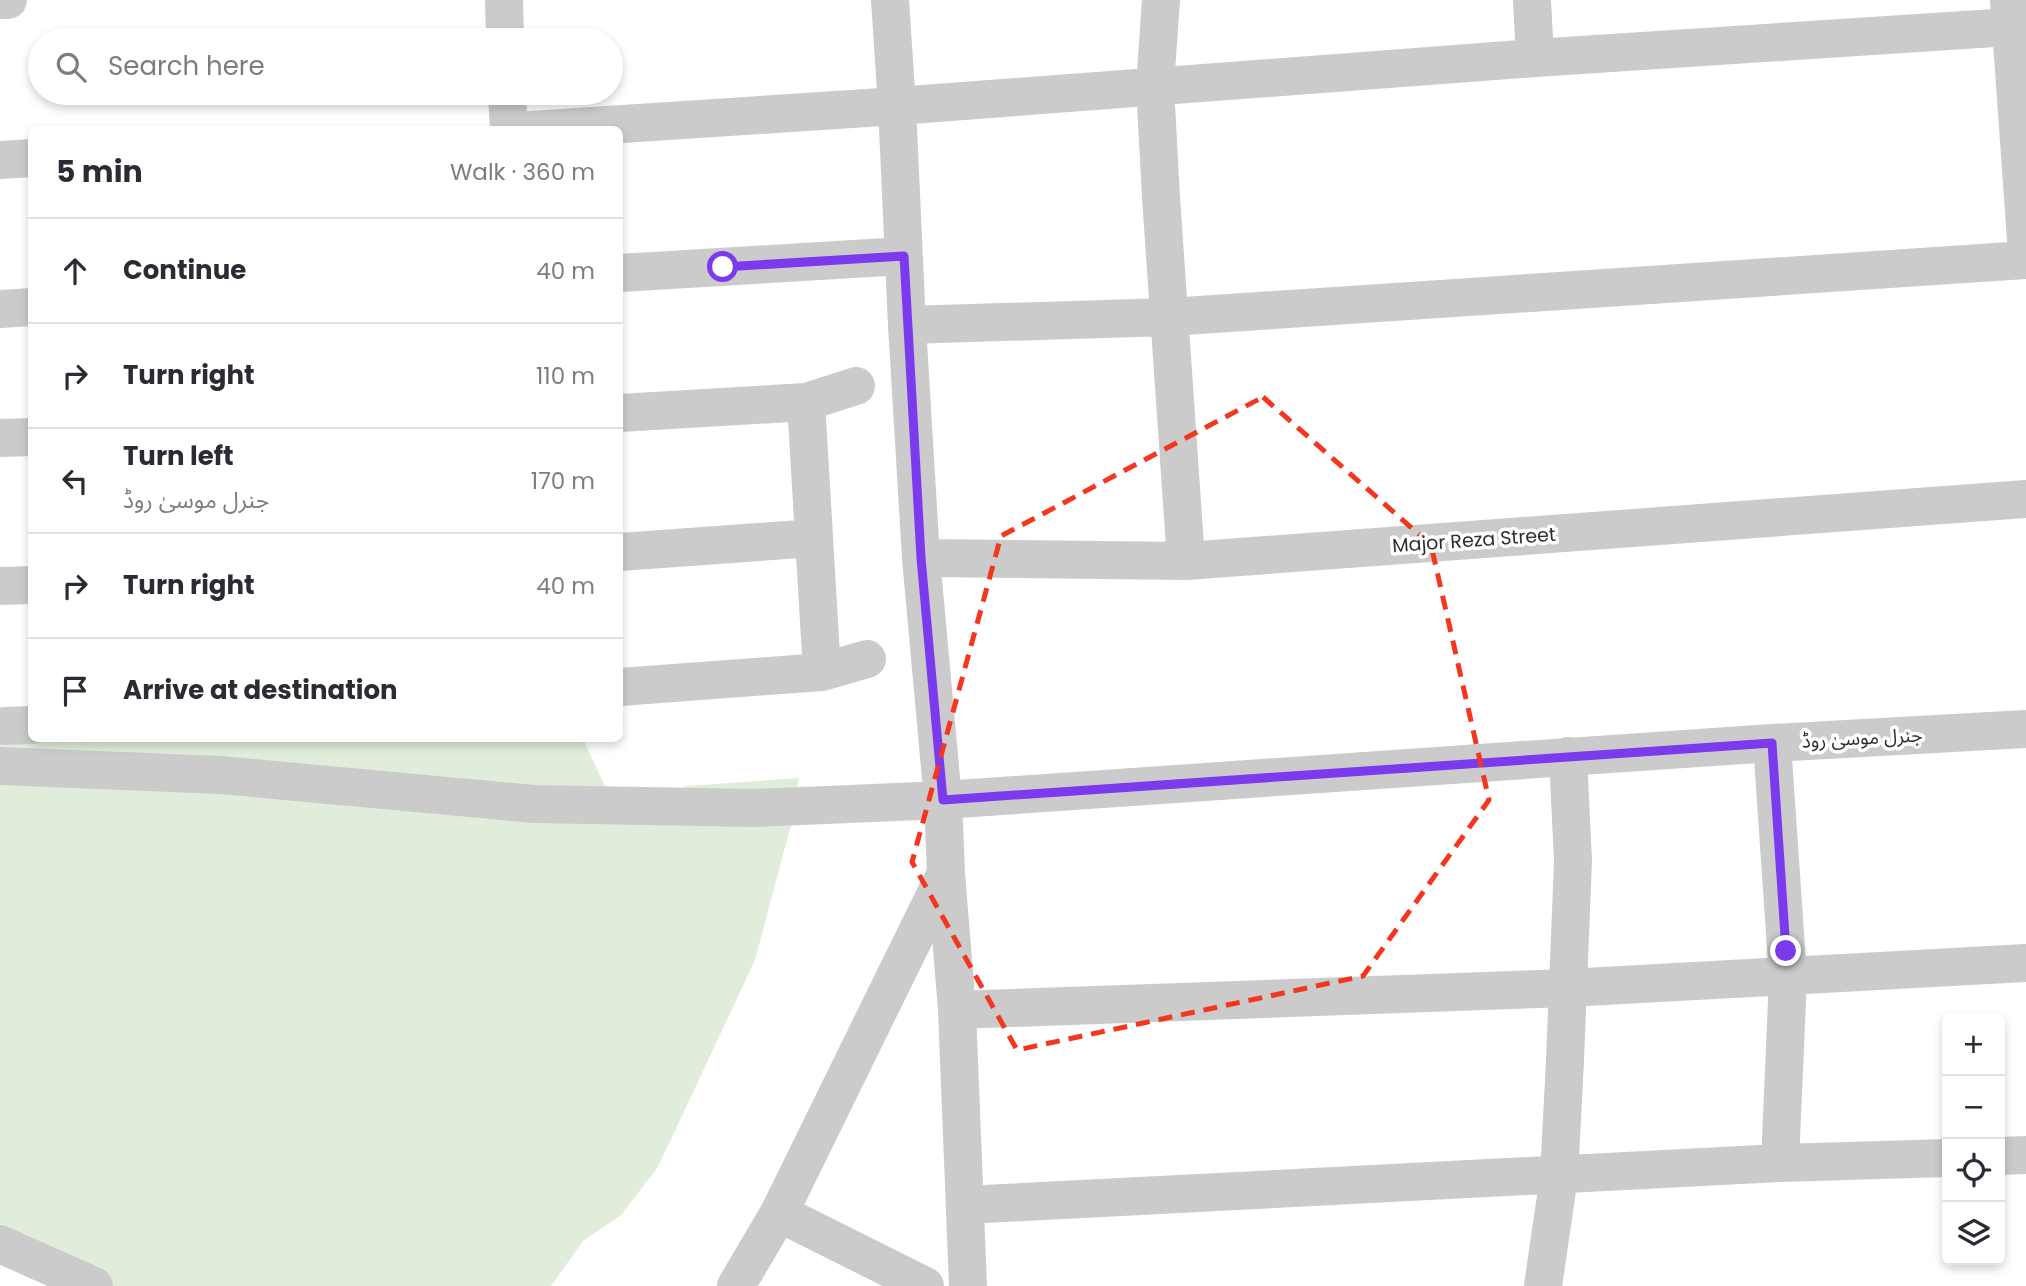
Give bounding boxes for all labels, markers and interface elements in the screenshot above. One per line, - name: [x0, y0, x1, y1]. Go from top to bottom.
- search box: [28, 28, 623, 105]
- icon: search: [52, 48, 90, 86]
- text: Search here: [108, 48, 265, 84]
- text: 5 min: [56, 150, 143, 193]
- text: Walk · 360 m: [450, 156, 595, 188]
- route start: [707, 251, 738, 282]
- icon: ahead: [56, 252, 94, 290]
- text: Continue: [123, 252, 246, 288]
- text: 40 m: [536, 255, 595, 287]
- icon: right: [56, 357, 94, 395]
- text: Turn right: [123, 357, 255, 393]
- text: 110 m: [536, 360, 595, 392]
- text: Turn left: [123, 438, 234, 474]
- icon: left: [56, 462, 94, 500]
- text: 170 m: [531, 465, 595, 497]
- text: جنرل موسیٰ روڈ: [123, 484, 269, 516]
- street label: Major Reza Street: [1391, 521, 1557, 559]
- icon: right: [56, 567, 94, 605]
- text: Turn right: [123, 567, 255, 603]
- text: 40 m: [536, 570, 595, 602]
- icon: arrive: [56, 672, 94, 710]
- text: Arrive at destination: [123, 672, 398, 708]
- street label: جنرل موسیٰ روڈ: [1801, 721, 1923, 755]
- route end: [1770, 935, 1801, 966]
- map controls: [1942, 1013, 2005, 1265]
- button: +: [1942, 1013, 2005, 1076]
- button: −: [1942, 1076, 2005, 1139]
- button: locate: [1942, 1139, 2005, 1202]
- button: layers: [1942, 1202, 2005, 1265]

